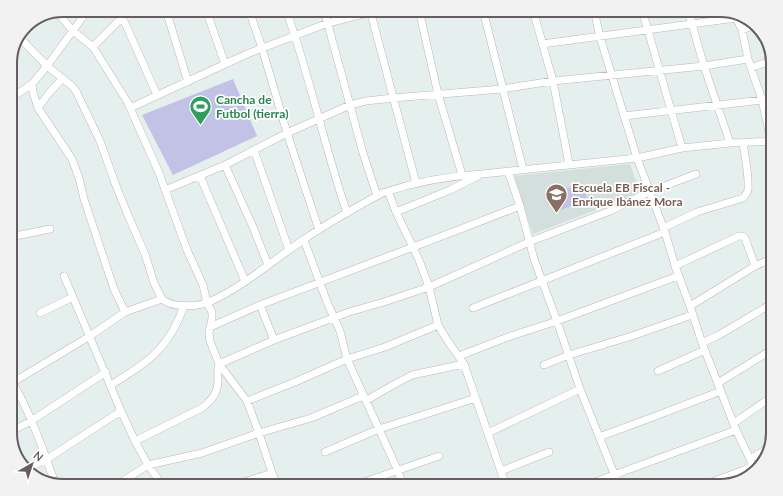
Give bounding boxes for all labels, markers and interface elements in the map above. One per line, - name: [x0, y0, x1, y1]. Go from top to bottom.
- place label: Cancha de Futbol (tierra): [216, 92, 288, 121]
- sports icon: Cancha de Futbol (tierra): [187, 93, 213, 126]
- place label: Escuela EB Fiscal - Enrique Ibánez Mora: [572, 180, 682, 209]
- school or university icon: Escuela EB Fiscal - Enrique Ibánez Mora: [544, 181, 570, 214]
- north arrow: [12, 444, 52, 484]
- text: N: [31, 448, 46, 464]

